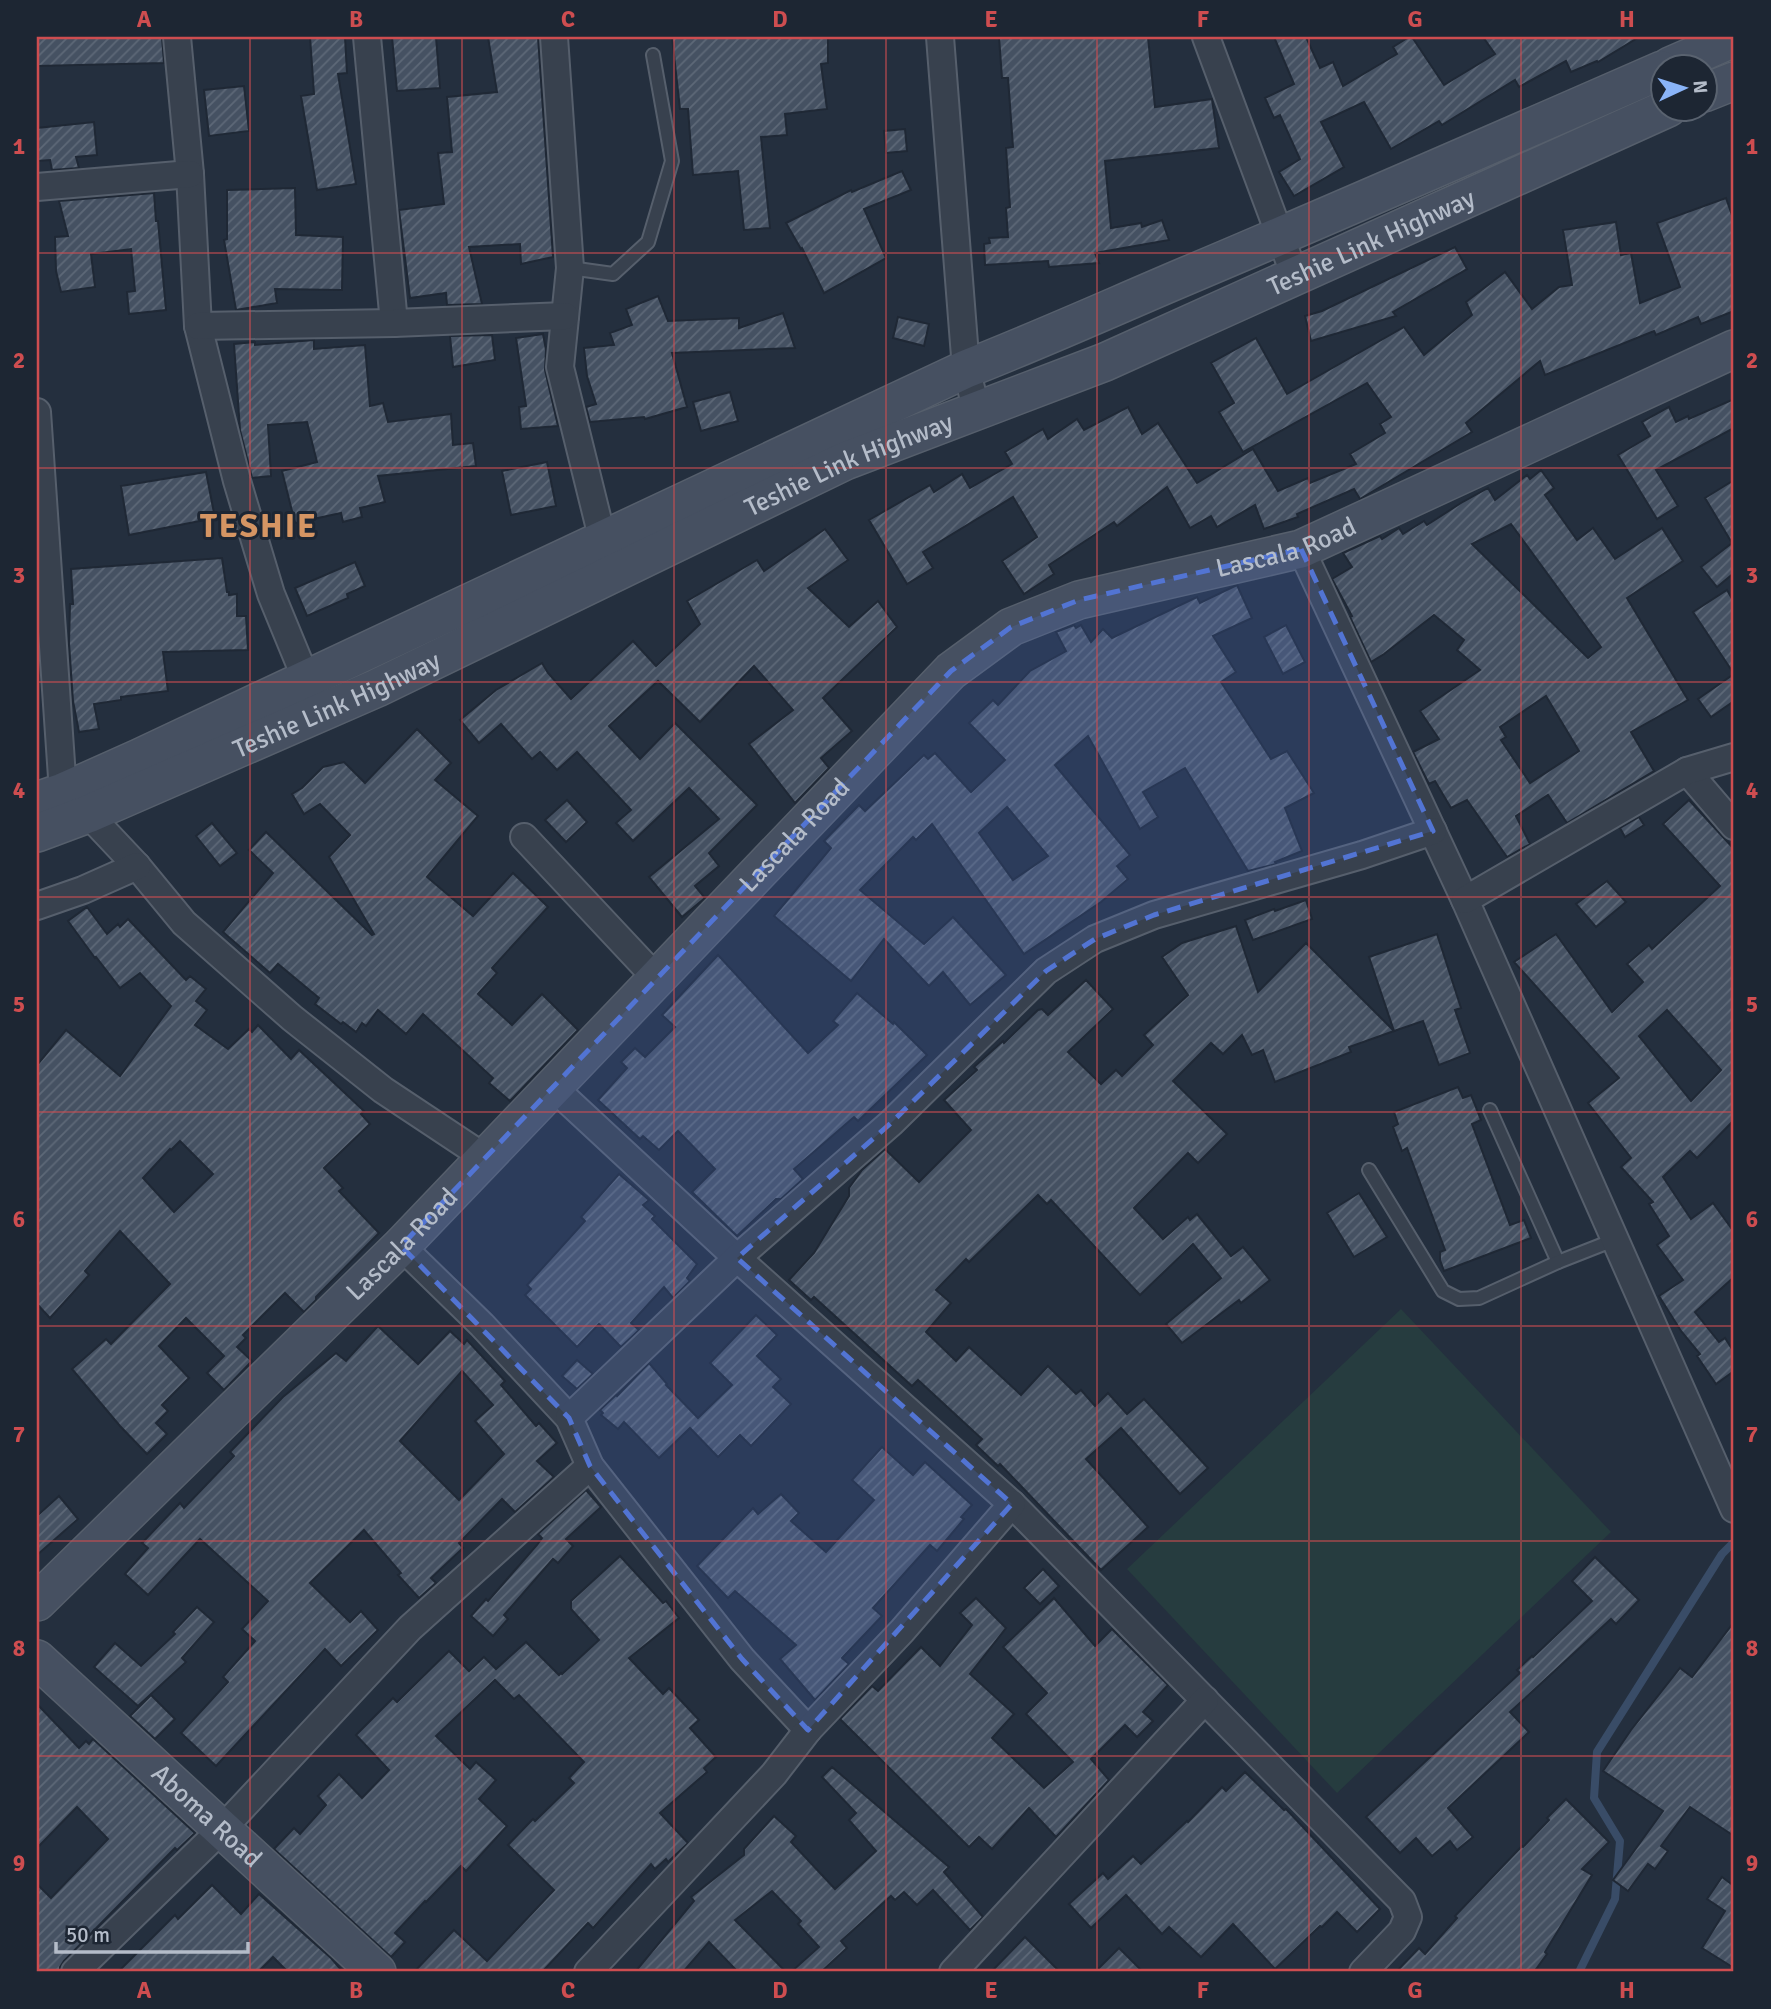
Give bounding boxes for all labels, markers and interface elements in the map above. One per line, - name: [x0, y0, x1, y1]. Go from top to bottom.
- text: A: [137, 5, 152, 34]
- text: B: [349, 5, 363, 34]
- text: C: [561, 5, 575, 34]
- text: D: [772, 5, 788, 34]
- text: E: [984, 5, 998, 34]
- text: F: [1197, 5, 1209, 34]
- text: G: [1407, 5, 1423, 34]
- text: H: [1619, 5, 1635, 34]
- north arrow: [1648, 52, 1718, 122]
- text: N: [1688, 79, 1712, 94]
- text: 1: [13, 132, 25, 161]
- text: 1: [1746, 132, 1758, 161]
- street label: Teshie Link Highway: [1263, 182, 1480, 303]
- text: 2: [13, 346, 25, 375]
- text: 2: [1746, 346, 1758, 375]
- street label: Teshie Link Highway: [740, 406, 958, 524]
- district label: TESHIE: [200, 506, 318, 547]
- street label: Lascala Road: [1213, 511, 1361, 585]
- text: 3: [13, 561, 25, 590]
- text: 3: [1746, 561, 1758, 590]
- street label: Teshie Link Highway: [228, 645, 446, 766]
- street label: Lascala Road: [733, 772, 857, 899]
- text: 4: [13, 776, 25, 805]
- text: 4: [1746, 776, 1758, 805]
- text: 5: [13, 990, 25, 1019]
- text: 5: [1746, 990, 1758, 1019]
- street label: Lascala Road: [340, 1182, 465, 1308]
- text: 6: [13, 1205, 25, 1234]
- text: 6: [1746, 1205, 1758, 1234]
- text: 7: [13, 1420, 25, 1449]
- text: 7: [1746, 1420, 1758, 1449]
- text: 8: [13, 1634, 25, 1663]
- text: 8: [1746, 1634, 1758, 1663]
- street label: Aboma Road: [144, 1758, 268, 1875]
- text: 9: [13, 1849, 25, 1878]
- text: 9: [1746, 1849, 1758, 1878]
- scale bar: [56, 1911, 248, 1955]
- text: 50 m: [66, 1922, 110, 1948]
- text: A: [137, 1976, 152, 2005]
- text: B: [349, 1976, 363, 2005]
- text: C: [561, 1976, 575, 2005]
- text: D: [772, 1976, 788, 2005]
- text: E: [984, 1976, 998, 2005]
- text: F: [1197, 1976, 1209, 2005]
- text: G: [1407, 1976, 1423, 2005]
- text: H: [1619, 1976, 1635, 2005]

